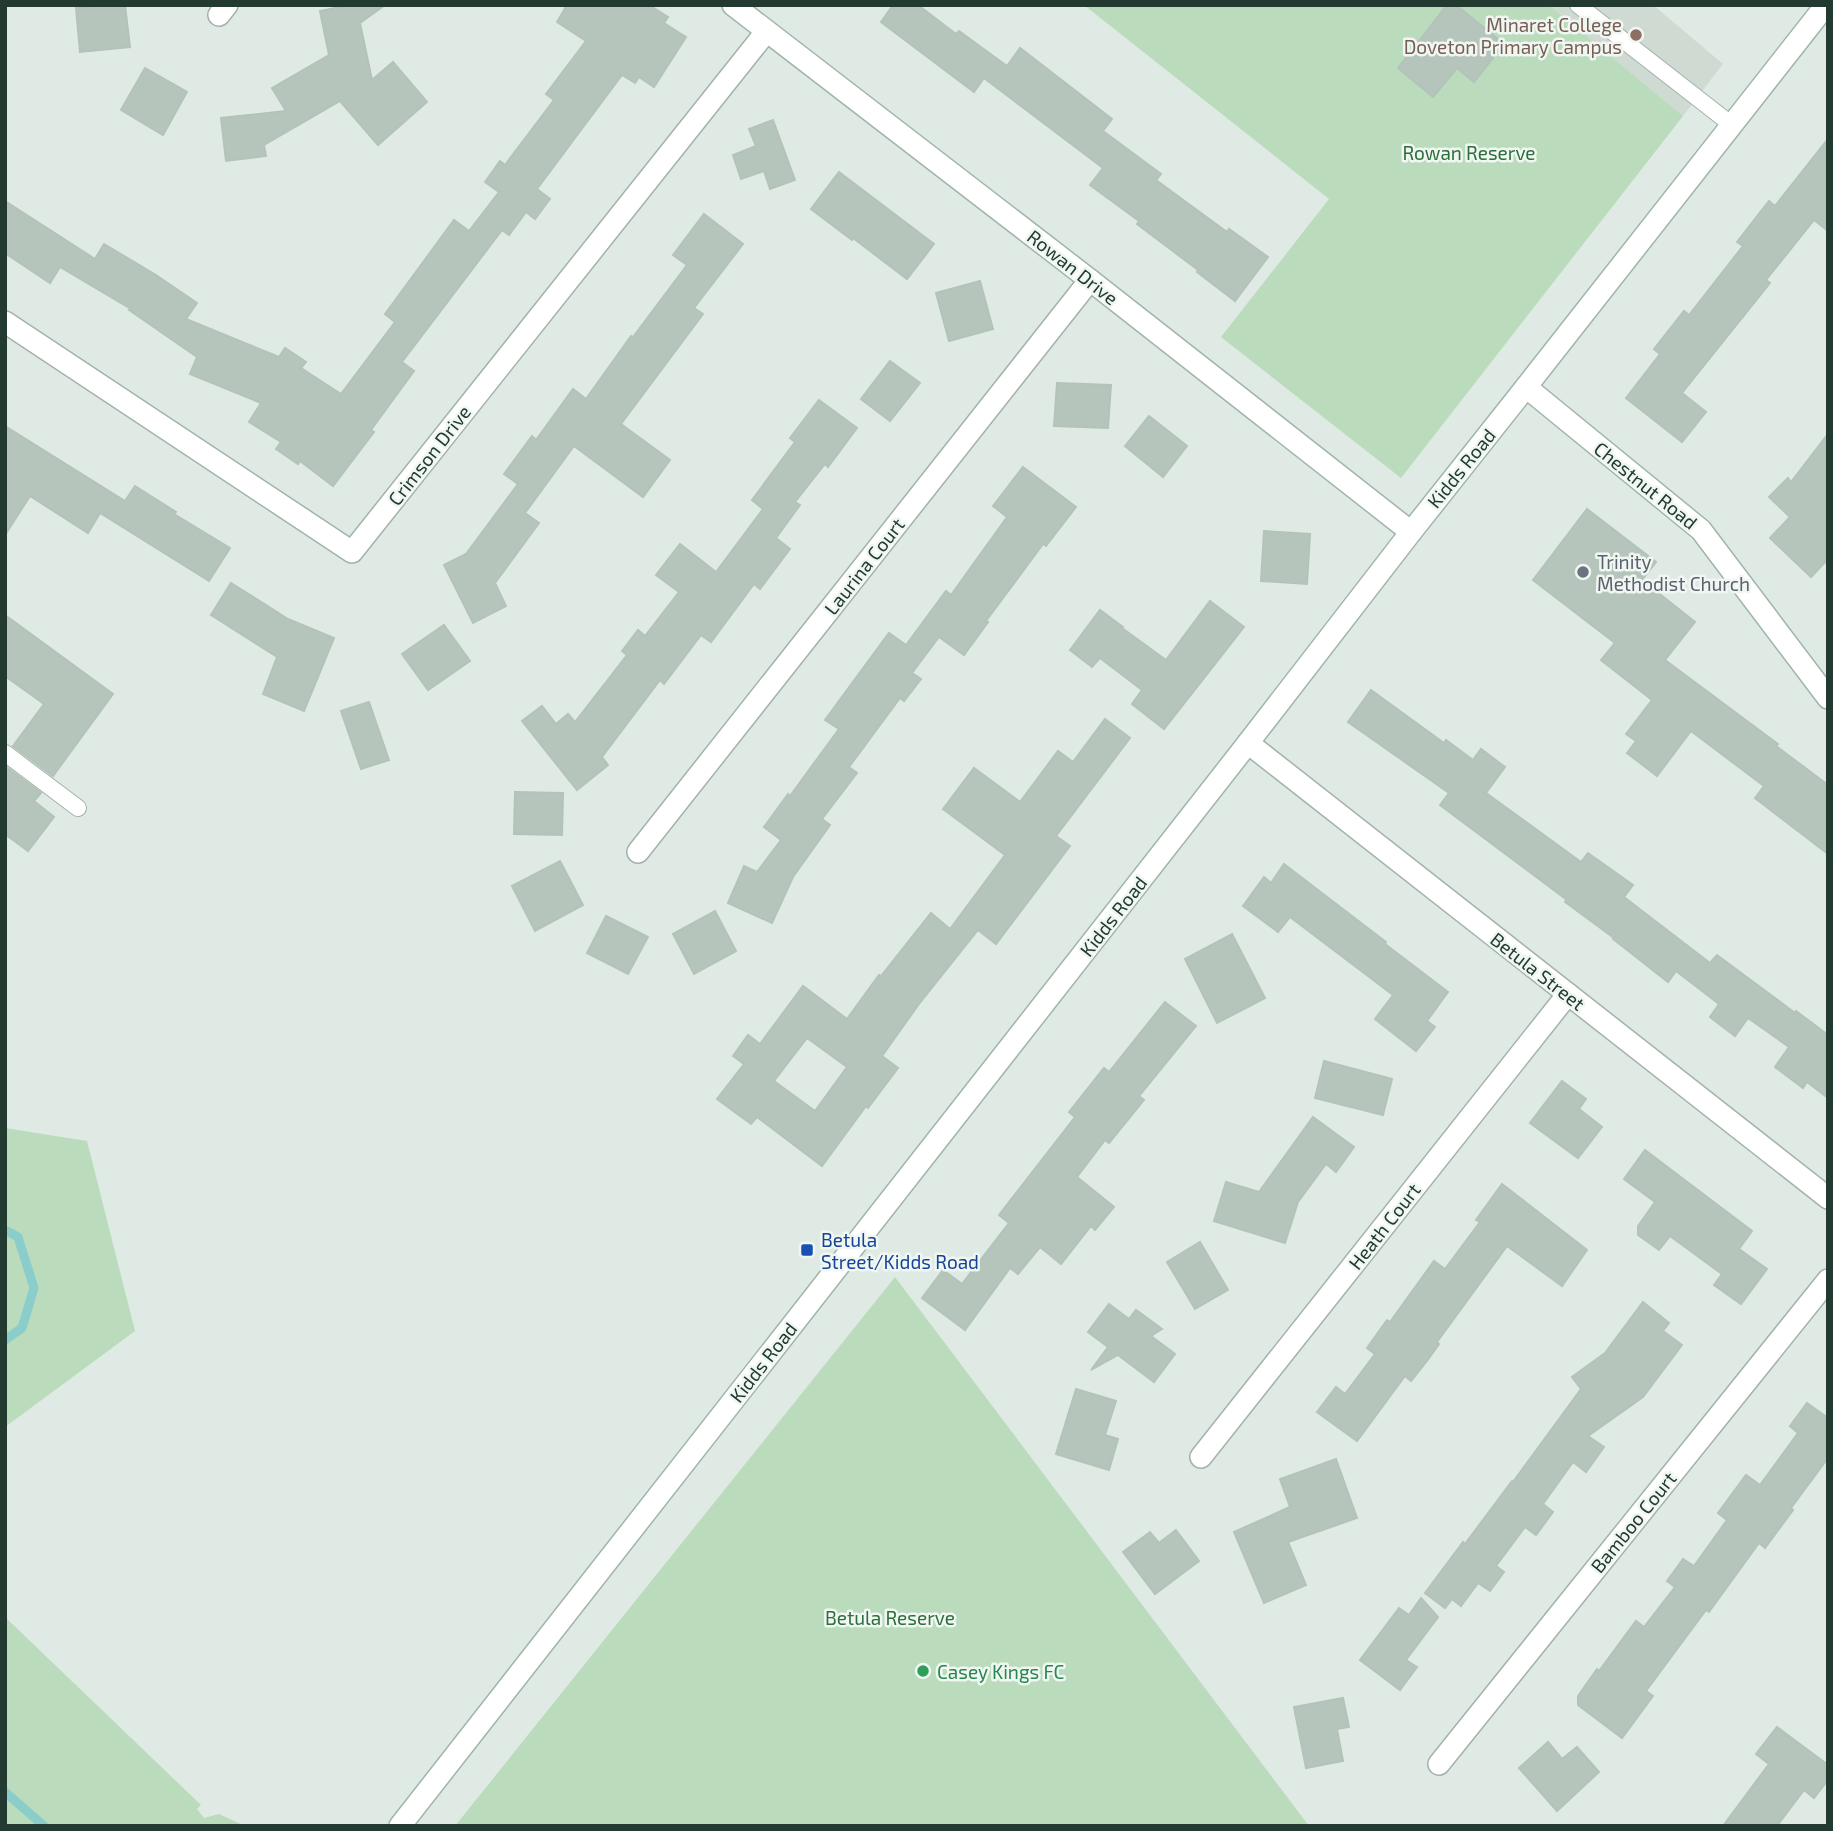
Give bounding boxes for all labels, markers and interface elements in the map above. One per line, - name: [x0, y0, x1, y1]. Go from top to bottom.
- place label: Minaret College Doveton Primary Campus: [1404, 13, 1622, 58]
- marker: Minaret College Doveton Primary Campus: [1628, 27, 1644, 43]
- park label: Rowan Reserve: [1402, 141, 1536, 164]
- street label: Rowan Drive: [1023, 224, 1123, 310]
- street label: Crimson Drive: [383, 400, 475, 510]
- street label: Kidds Road: [1422, 424, 1500, 512]
- street label: Chestnut Road: [1590, 436, 1702, 534]
- street label: Laurina Court: [819, 513, 909, 619]
- place label: Trinity Methodist Church: [1597, 550, 1750, 595]
- marker: Trinity Methodist Church: [1575, 564, 1591, 580]
- street label: Kidds Road: [1075, 871, 1151, 961]
- street label: Betula Street: [1486, 927, 1590, 1015]
- street label: Heath Court: [1343, 1178, 1425, 1274]
- place label: Betula Street/Kidds Road: [821, 1228, 979, 1273]
- marker: Betula Street/Kidds Road: [799, 1242, 815, 1258]
- street label: Kidds Road: [725, 1317, 801, 1407]
- street label: Bamboo Court: [1585, 1467, 1681, 1577]
- park label: Betula Reserve: [825, 1606, 955, 1629]
- place label: Casey Kings FC: [937, 1660, 1065, 1683]
- marker: Casey Kings FC: [915, 1663, 931, 1679]

